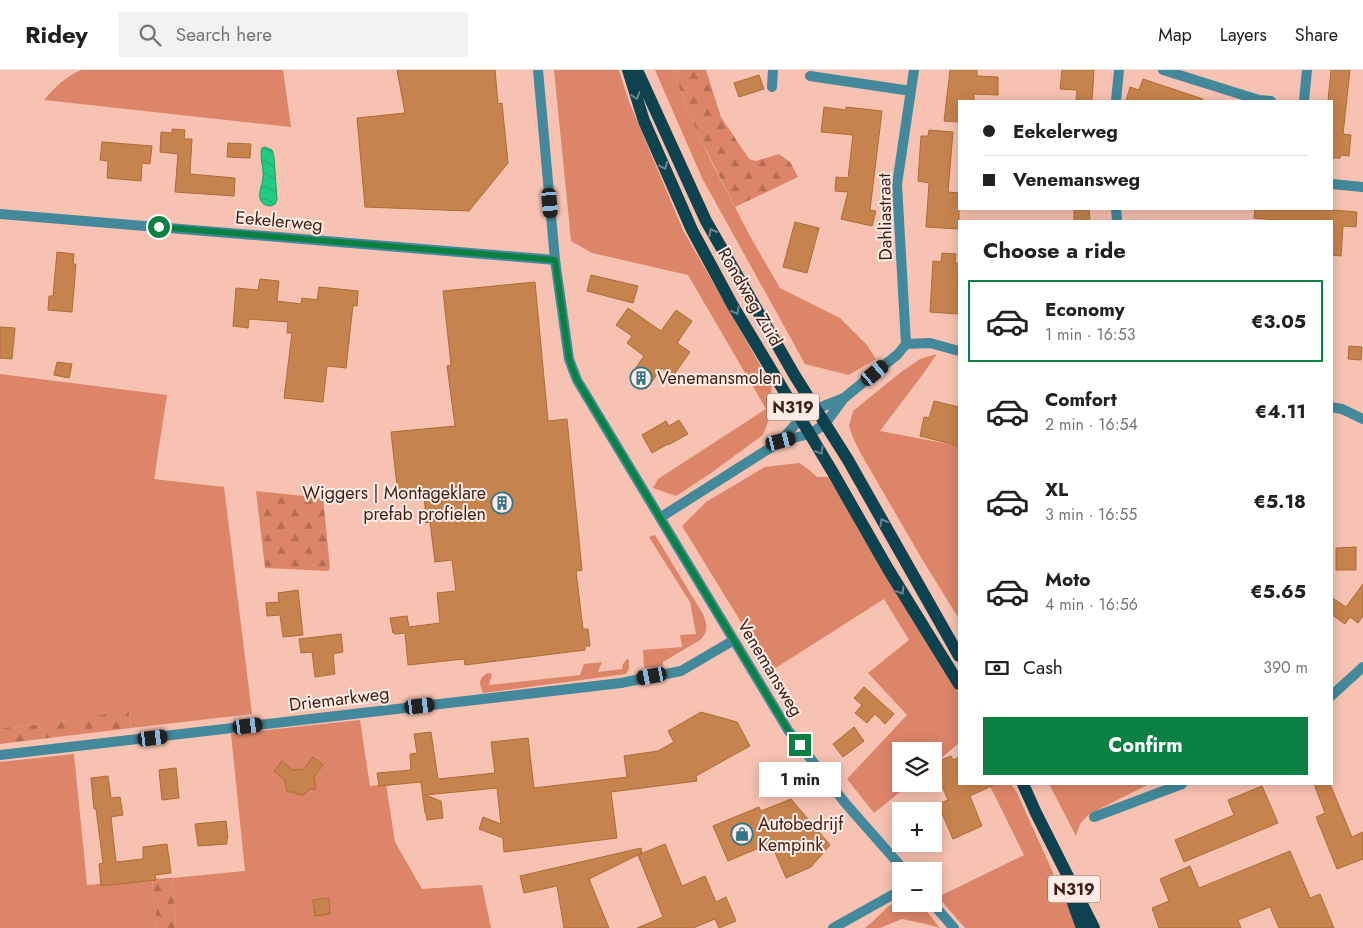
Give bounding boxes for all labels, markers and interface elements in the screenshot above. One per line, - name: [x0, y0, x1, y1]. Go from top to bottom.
- search box: [118, 12, 468, 57]
- text: Ridey: [25, 17, 88, 52]
- icon: search: [136, 21, 164, 49]
- text: Search here: [176, 21, 272, 48]
- text: Map: [1158, 22, 1192, 48]
- text: Layers: [1220, 22, 1267, 48]
- text: Share: [1295, 22, 1338, 48]
- one-way arrow: [630, 91, 640, 99]
- text: Eekelerweg: [1013, 118, 1118, 145]
- one-way arrow: [657, 161, 668, 170]
- text: Venemansweg: [1013, 166, 1140, 193]
- street label: Dahliastraat: [871, 172, 899, 261]
- car: [541, 187, 558, 219]
- street label: Eekelerweg: [234, 204, 324, 238]
- route start: [148, 216, 170, 238]
- one-way arrow: [708, 228, 718, 237]
- text: Choose a ride: [983, 234, 1126, 266]
- street label: Rondweg Zuid: [711, 243, 789, 351]
- text: Economy: [1045, 296, 1125, 323]
- icon: car: [985, 299, 1030, 344]
- one-way arrow: [730, 306, 740, 315]
- text: €3.05: [1251, 308, 1306, 335]
- text: 1 min · 16:53: [1045, 323, 1135, 346]
- car: [858, 358, 891, 388]
- place label: Venemansmolen: [657, 365, 782, 391]
- building icon: Venemansmolen: [629, 366, 653, 390]
- text: Comfort: [1045, 386, 1117, 413]
- icon: car: [985, 389, 1030, 434]
- road number: N319: [767, 394, 819, 421]
- text: €4.11: [1255, 398, 1306, 425]
- text: 2 min · 16:54: [1045, 413, 1138, 436]
- car: [764, 430, 797, 452]
- one-way arrow: [813, 445, 823, 454]
- text: XL: [1045, 476, 1068, 503]
- icon: car: [985, 479, 1030, 524]
- place label: Wiggers | Montageklare prefab profielen: [302, 480, 486, 527]
- text: €5.18: [1254, 488, 1306, 515]
- building icon: Wiggers | Montageklare prefab profielen: [490, 491, 514, 515]
- text: 3 min · 16:55: [1045, 503, 1137, 526]
- one-way arrow: [880, 519, 890, 528]
- text: Moto: [1045, 566, 1090, 593]
- icon: car: [985, 569, 1030, 614]
- text: €5.65: [1250, 578, 1306, 605]
- one-way arrow: [895, 586, 905, 595]
- text: 4 min · 16:56: [1045, 593, 1138, 616]
- street label: Venemansweg: [731, 614, 809, 722]
- icon: cash: [983, 654, 1011, 682]
- text: Cash: [1023, 654, 1063, 681]
- text: 390 m: [1263, 656, 1308, 679]
- car: [635, 666, 668, 686]
- street label: Driemarkweg: [287, 680, 391, 718]
- car: [404, 697, 435, 715]
- car: [232, 717, 263, 735]
- button: Confirm: [983, 717, 1308, 775]
- car: [137, 729, 168, 747]
- route end: [789, 734, 811, 756]
- map controls: [892, 742, 942, 912]
- button: layers: [892, 742, 942, 792]
- callout: 1 min: [759, 762, 841, 798]
- text: 1 min: [780, 768, 820, 791]
- button: +: [892, 802, 942, 852]
- place label: Autobedrijf Kempink: [758, 811, 844, 858]
- shop icon: Autobedrijf Kempink: [730, 822, 754, 846]
- button: −: [892, 862, 942, 912]
- road number: N319: [1048, 876, 1100, 902]

